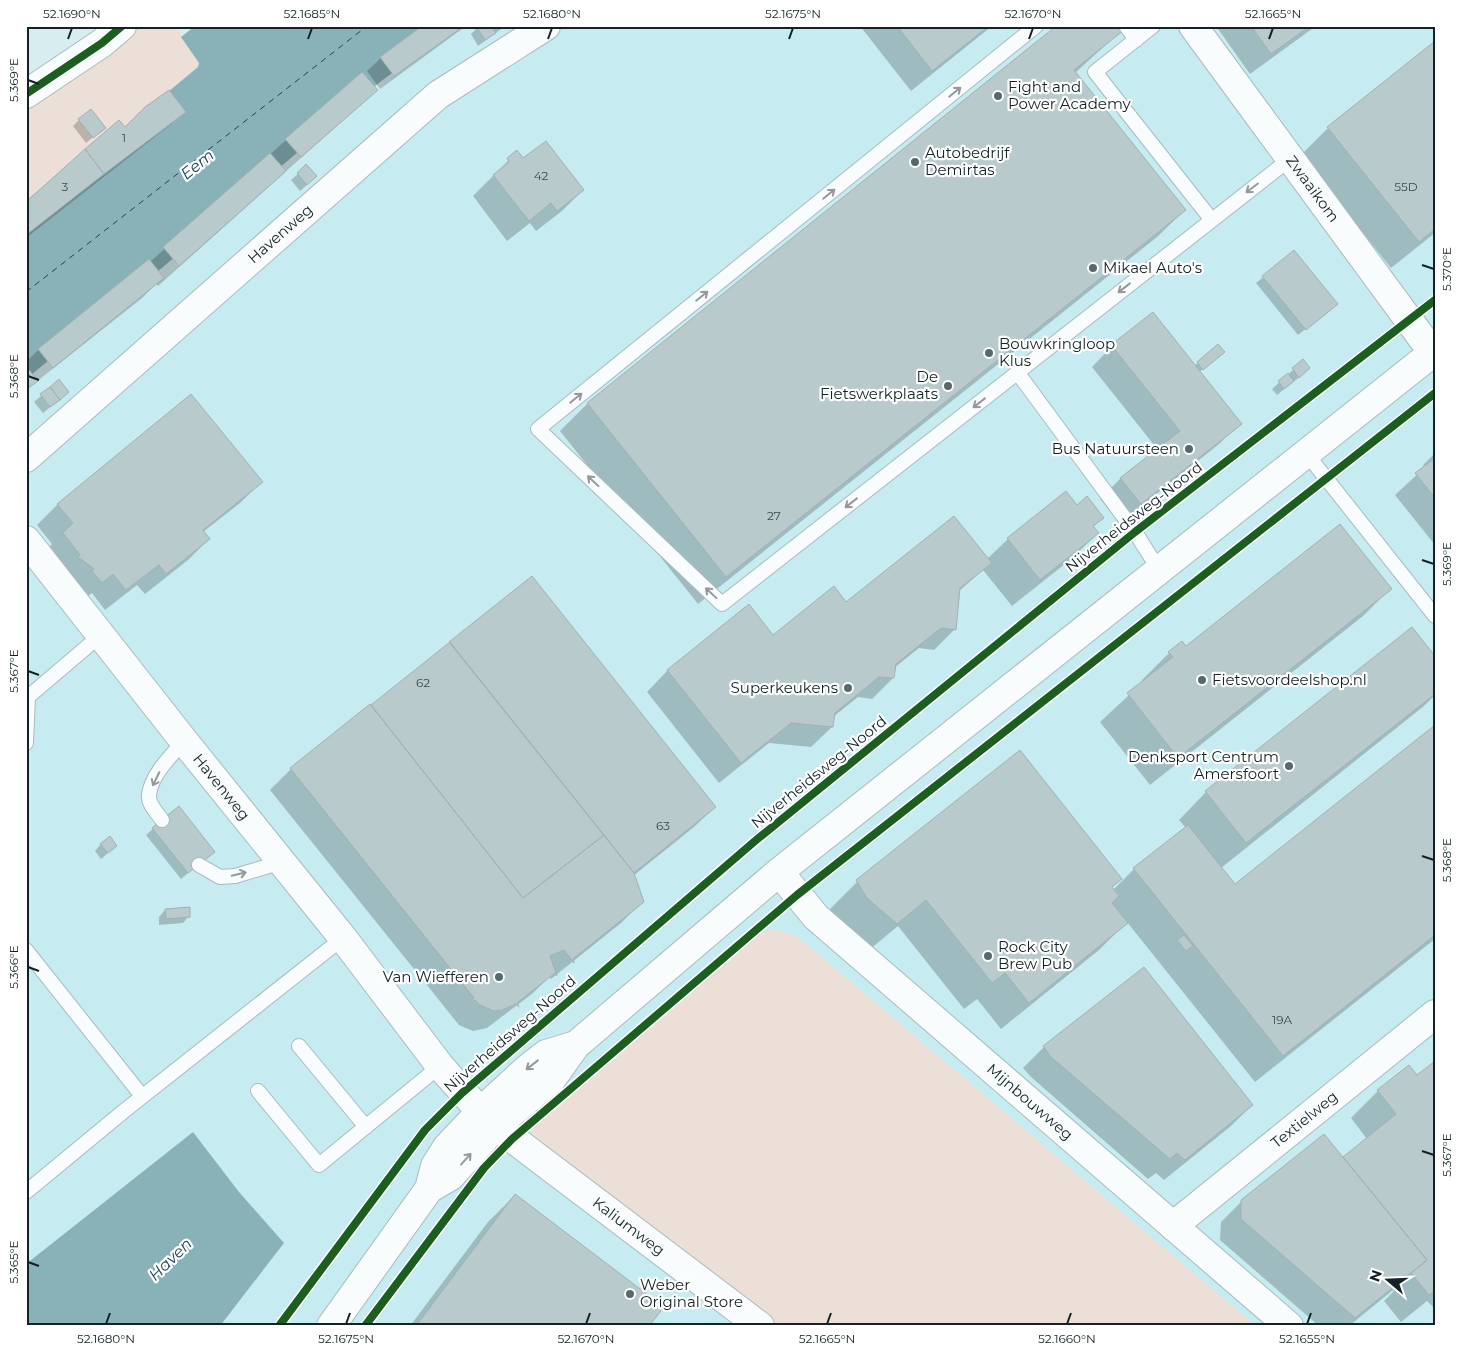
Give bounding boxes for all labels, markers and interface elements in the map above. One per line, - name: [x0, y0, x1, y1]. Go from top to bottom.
- text: 52.1690°N: [43, 6, 101, 21]
- text: 52.1685°N: [284, 6, 340, 21]
- text: 52.1680°N: [523, 6, 581, 21]
- text: 52.1675°N: [765, 6, 821, 21]
- text: 52.1670°N: [1004, 6, 1062, 21]
- text: 52.1665°N: [1245, 6, 1301, 21]
- text: 5.369°E: [6, 58, 21, 102]
- place label: Fight and Power Academy: [1008, 77, 1132, 113]
- one-way arrow: [948, 86, 961, 97]
- marker: Fight and Power Academy: [992, 90, 1004, 102]
- house number: 1: [122, 130, 126, 145]
- place label: Autobedrijf Demirtas: [925, 143, 1010, 179]
- water label: Eem: [177, 145, 218, 183]
- street label: Zwaaikom: [1282, 151, 1344, 226]
- marker: Autobedrijf Demirtas: [909, 156, 921, 168]
- house number: 42: [534, 168, 549, 183]
- house number: 3: [62, 179, 69, 194]
- house number: 55D: [1394, 179, 1418, 194]
- one-way arrow: [1246, 183, 1259, 194]
- one-way arrow: [822, 188, 835, 199]
- street label: Havenweg: [244, 200, 316, 267]
- text: 5.370°E: [1439, 247, 1454, 291]
- place label: Mikael Auto's: [1103, 258, 1202, 277]
- marker: Mikael Auto's: [1087, 262, 1099, 274]
- one-way arrow: [1117, 283, 1130, 294]
- one-way arrow: [695, 291, 708, 302]
- place label: Bouwkringloop Klus: [999, 334, 1115, 370]
- marker: Bouwkringloop Klus: [983, 347, 995, 359]
- text: 5.368°E: [6, 354, 21, 398]
- place label: De Fietswerkplaats: [820, 367, 938, 403]
- marker: De Fietswerkplaats: [942, 380, 954, 392]
- one-way arrow: [569, 393, 582, 404]
- one-way arrow: [973, 397, 986, 408]
- place label: Bus Natuursteen: [1052, 439, 1179, 458]
- marker: Bus Natuursteen: [1183, 443, 1195, 455]
- street label: Nijverheidsweg-Noord: [1061, 457, 1206, 576]
- one-way arrow: [586, 475, 599, 487]
- one-way arrow: [845, 497, 858, 508]
- house number: 27: [767, 508, 781, 523]
- text: 5.369°E: [1439, 542, 1454, 586]
- one-way arrow: [704, 587, 717, 599]
- text: 5.367°E: [6, 649, 21, 693]
- place label: Fietsvoordeelshop.nl: [1212, 670, 1367, 689]
- marker: Fietsvoordeelshop.nl: [1196, 674, 1208, 686]
- house number: 62: [416, 675, 430, 690]
- place label: Superkeukens: [731, 678, 838, 697]
- marker: Superkeukens: [842, 682, 854, 694]
- street label: Nijverheidsweg-Noord: [747, 711, 890, 832]
- place label: Denksport Centrum Amersfoort: [1128, 747, 1279, 783]
- street label: Havenweg: [189, 750, 254, 824]
- marker: Denksport Centrum Amersfoort: [1283, 760, 1295, 772]
- one-way arrow: [151, 771, 161, 786]
- house number: 63: [656, 818, 670, 833]
- text: 5.368°E: [1439, 838, 1454, 882]
- one-way arrow: [231, 869, 247, 878]
- place label: Rock City Brew Pub: [998, 937, 1072, 973]
- text: 5.366°E: [6, 945, 21, 989]
- marker: Rock City Brew Pub: [982, 950, 994, 962]
- place label: Van Wiefferen: [383, 967, 489, 986]
- street label: Nijverheidsweg-Noord: [440, 971, 580, 1096]
- marker: Van Wiefferen: [493, 971, 505, 983]
- house number: 19A: [1272, 1012, 1292, 1027]
- one-way arrow: [526, 1059, 539, 1070]
- street label: Mijnbouwweg: [983, 1059, 1077, 1144]
- street label: Textielweg: [1267, 1087, 1341, 1152]
- text: 5.367°E: [1439, 1133, 1454, 1177]
- one-way arrow: [461, 1152, 472, 1165]
- street label: Kaliumweg: [589, 1193, 669, 1259]
- water label: Haven: [145, 1234, 196, 1285]
- text: 5.365°E: [6, 1240, 21, 1284]
- north arrow: [1364, 1254, 1414, 1304]
- text: N: [1365, 1267, 1386, 1284]
- place label: Weber Original Store: [640, 1275, 743, 1311]
- marker: Weber Original Store: [624, 1288, 636, 1300]
- text: 52.1680°N: [77, 1331, 135, 1346]
- text: 52.1675°N: [318, 1331, 374, 1346]
- text: 52.1670°N: [557, 1331, 615, 1346]
- text: 52.1665°N: [799, 1331, 855, 1346]
- text: 52.1660°N: [1038, 1331, 1096, 1346]
- text: 52.1655°N: [1279, 1331, 1335, 1346]

